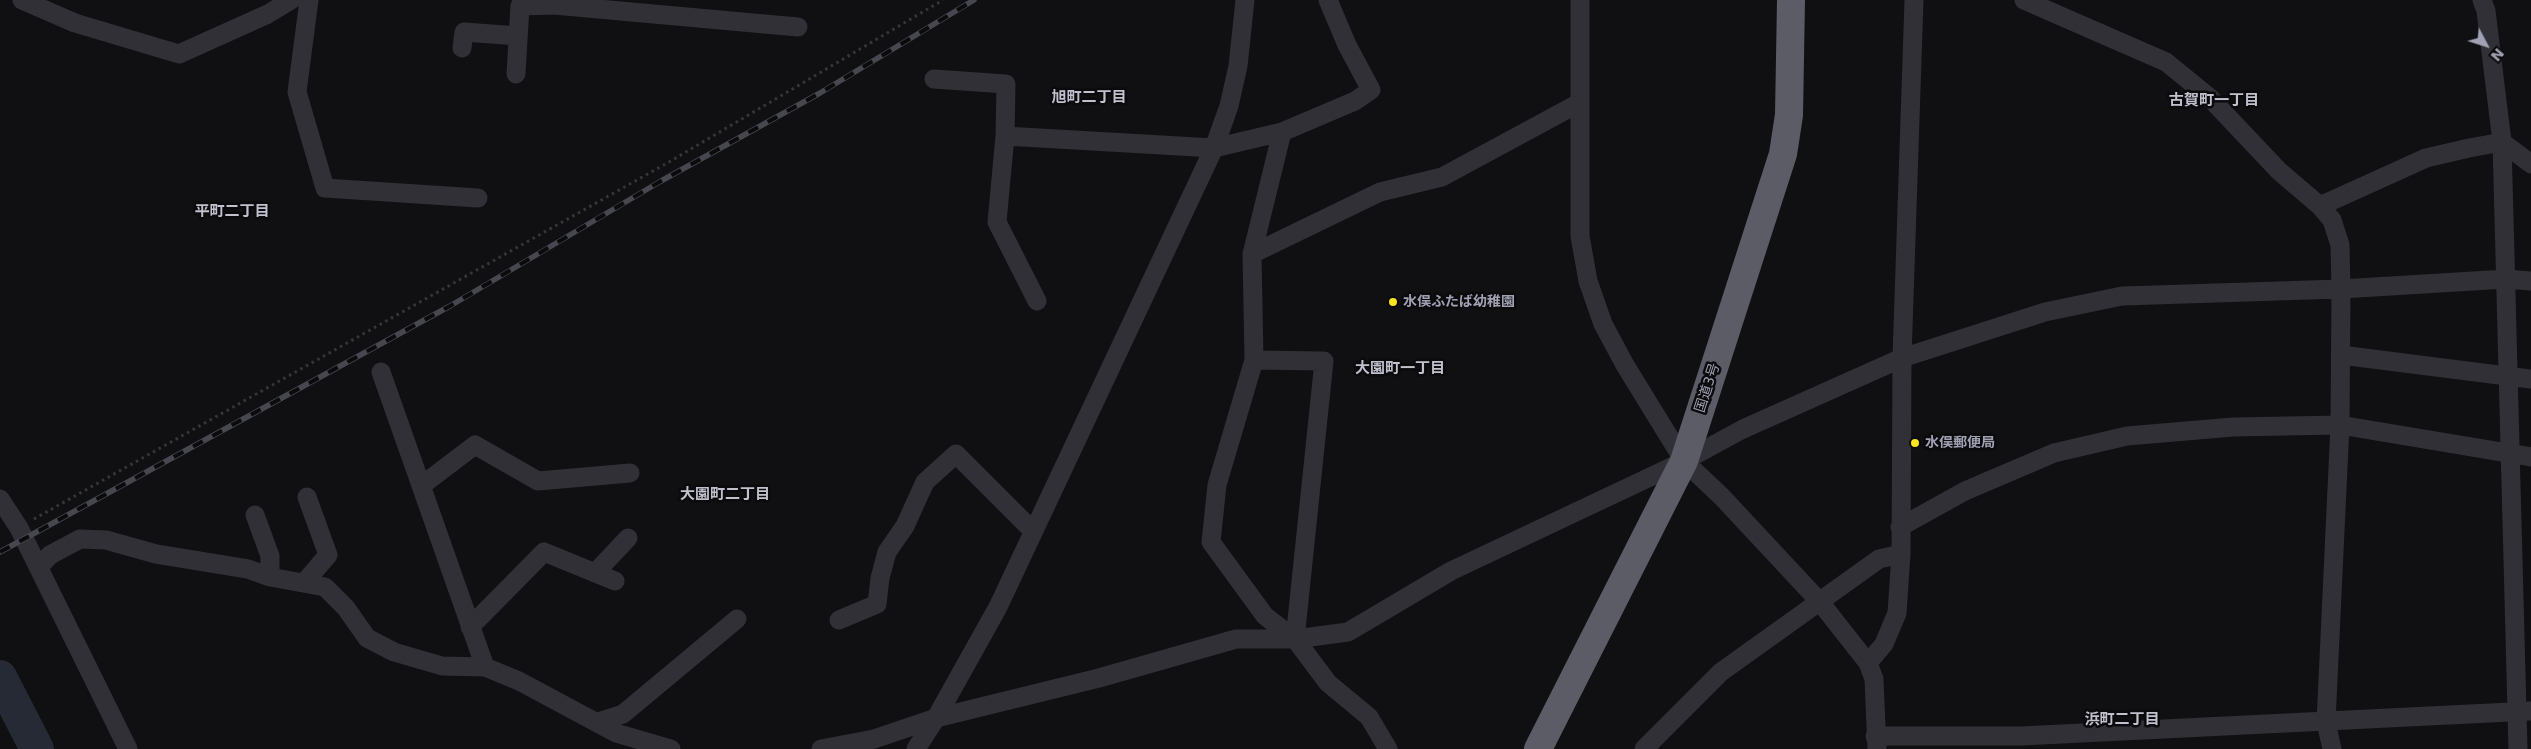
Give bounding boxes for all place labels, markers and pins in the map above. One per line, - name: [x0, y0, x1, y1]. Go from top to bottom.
- place label: 水俣ふたば幼稚園: [1403, 294, 1515, 310]
- marker: 水俣ふたば幼稚園: [1387, 296, 1399, 308]
- place label: 水俣郵便局: [1925, 435, 1995, 451]
- marker: 水俣郵便局: [1909, 437, 1921, 449]

